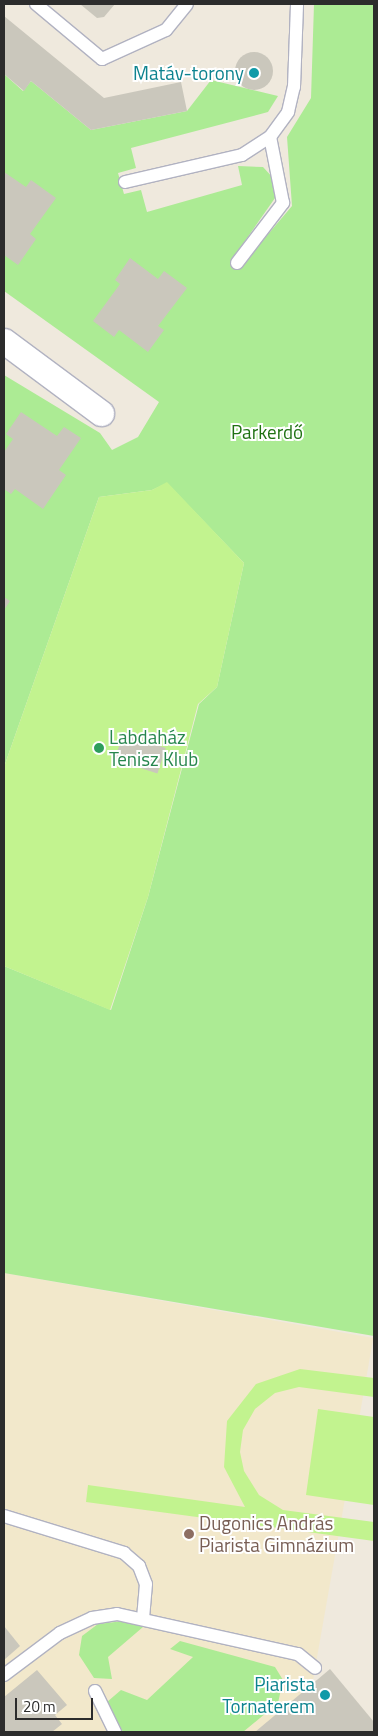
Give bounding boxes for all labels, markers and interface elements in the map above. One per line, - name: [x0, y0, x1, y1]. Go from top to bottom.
- place label: Matáv-torony: [133, 62, 244, 84]
- marker: Matáv-torony: [248, 67, 260, 79]
- park label: Parkerdő: [231, 421, 303, 443]
- place label: Labdaház Tenisz Klub: [109, 726, 198, 770]
- marker: Labdaház Tenisz Klub: [93, 742, 105, 754]
- place label: Dugonics András Piarista Gimnázium: [199, 1512, 354, 1556]
- marker: Dugonics András Piarista Gimnázium: [183, 1528, 195, 1540]
- place label: Piarista Tornaterem: [222, 1673, 315, 1717]
- scale bar: [18, 1688, 95, 1720]
- marker: Piarista Tornaterem: [319, 1689, 331, 1701]
- text: 20 m: [23, 1695, 56, 1718]

